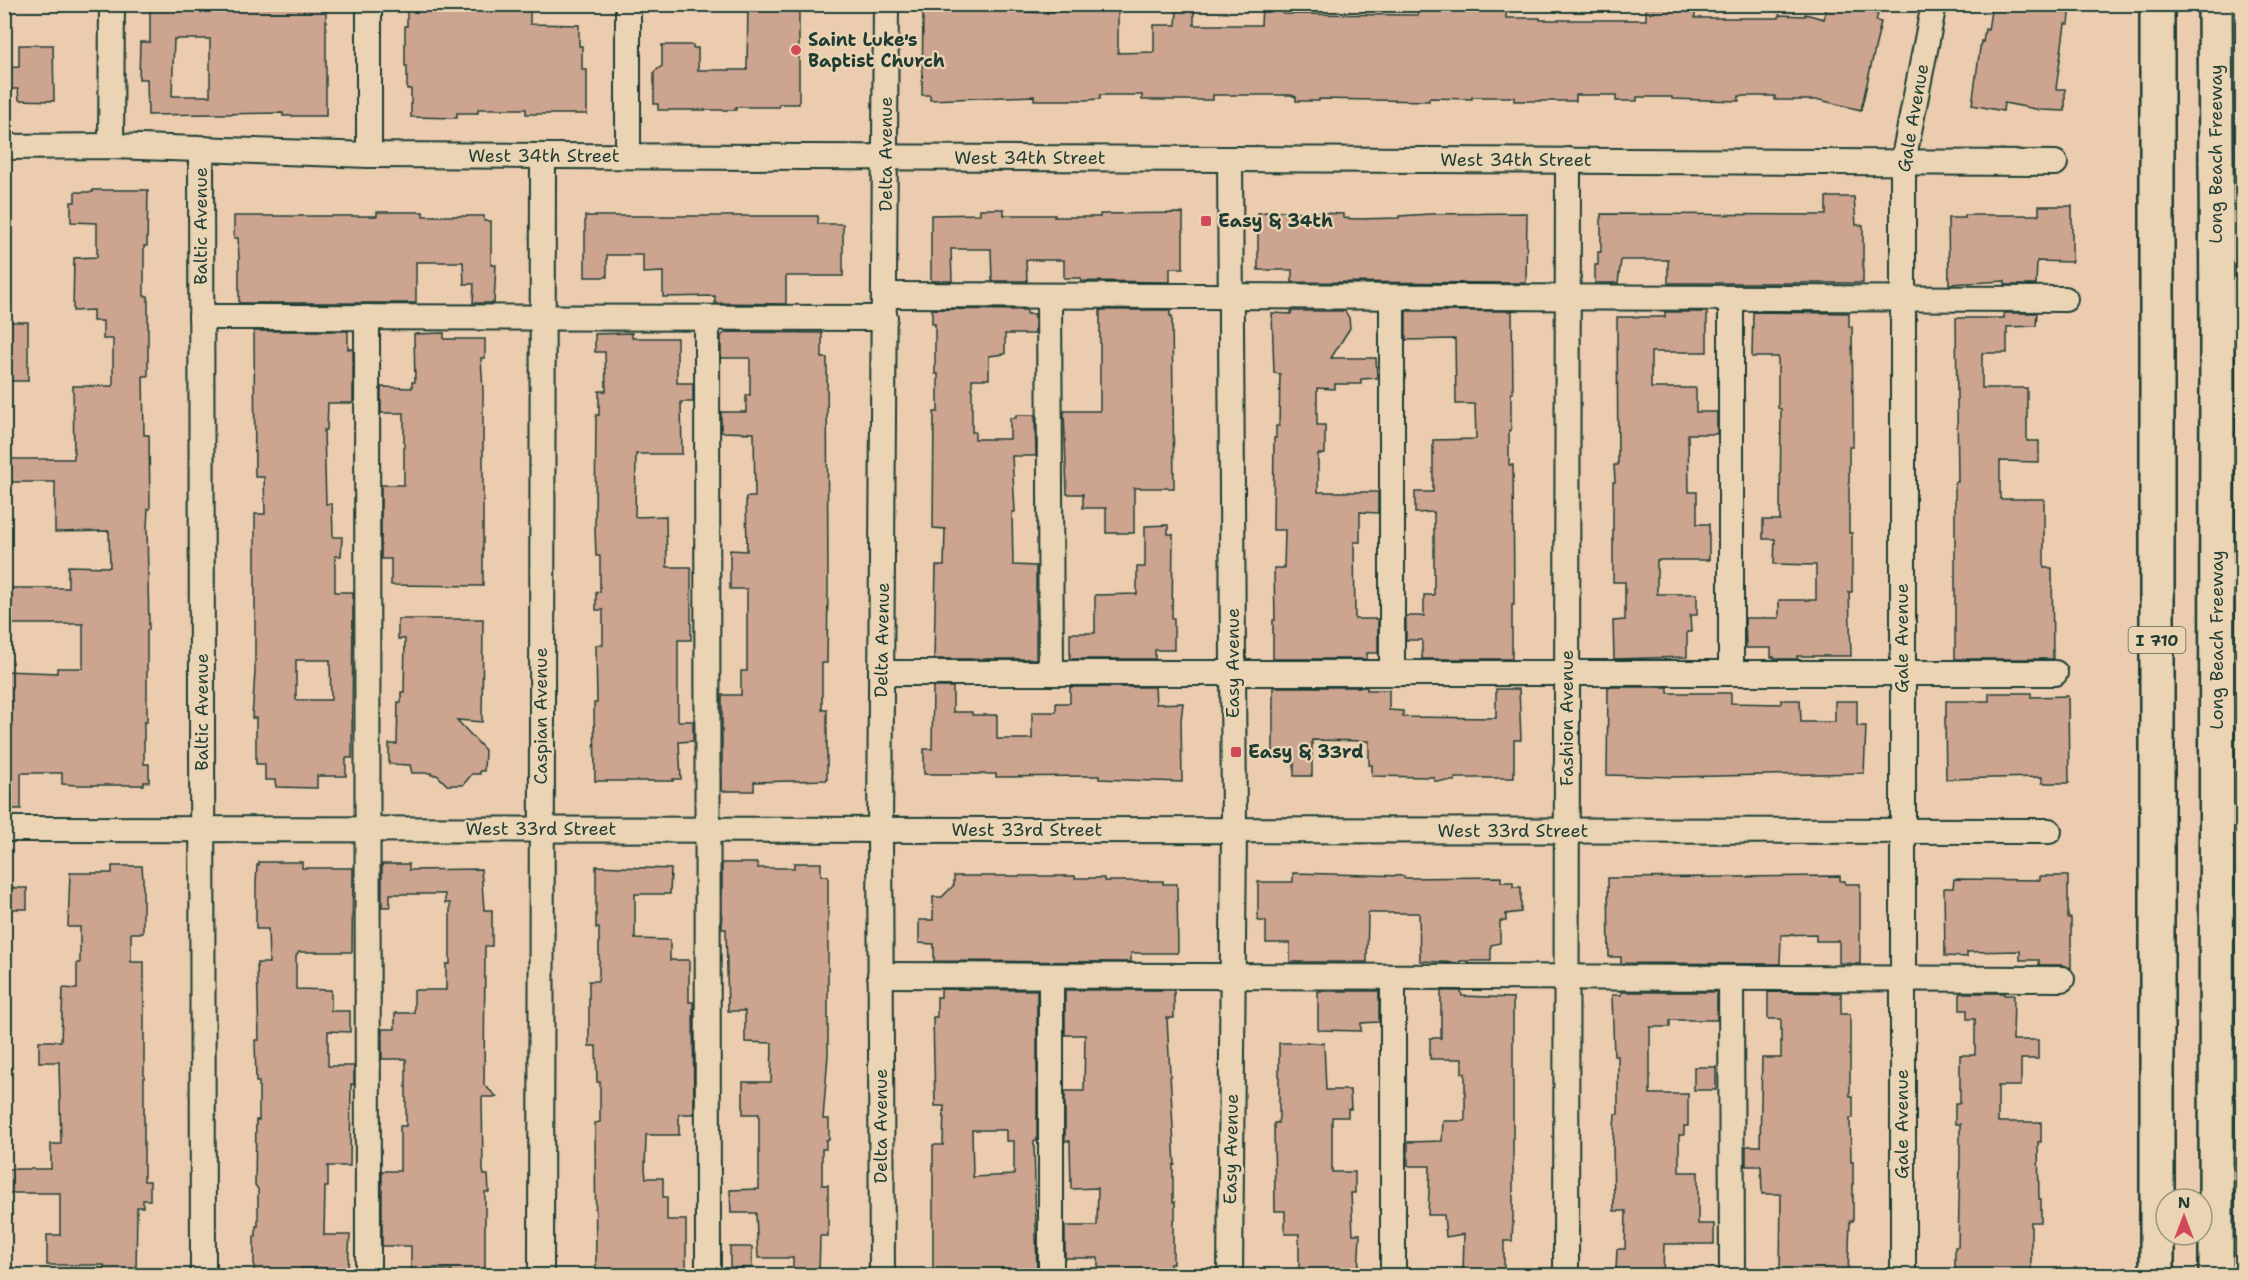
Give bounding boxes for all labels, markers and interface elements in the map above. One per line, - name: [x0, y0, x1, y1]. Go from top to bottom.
- place label: Saint Luke's Baptist Church: [808, 28, 945, 73]
- marker: Saint Luke's Baptist Church: [789, 43, 803, 57]
- street label: Gale Avenue: [1892, 62, 1934, 174]
- street label: Long Beach Freeway: [2204, 64, 2228, 244]
- street label: Delta Avenue: [874, 96, 898, 212]
- street label: West 34th Street: [468, 144, 620, 168]
- street label: West 34th Street: [954, 146, 1106, 170]
- street label: West 34th Street: [1440, 148, 1592, 172]
- street label: Baltic Avenue: [189, 167, 213, 285]
- place label: Easy & 34th: [1218, 209, 1333, 233]
- marker: Easy & 34th: [1199, 214, 1213, 228]
- street label: Long Beach Freeway: [2205, 550, 2229, 730]
- street label: Delta Avenue: [869, 582, 895, 698]
- street label: Gale Avenue: [1890, 583, 1914, 693]
- street label: Easy Avenue: [1221, 608, 1245, 718]
- road number: I 710: [2128, 627, 2186, 653]
- street label: Caspian Avenue: [529, 647, 553, 785]
- street label: Fashion Avenue: [1555, 650, 1579, 786]
- street label: Baltic Avenue: [190, 653, 214, 771]
- place label: Easy & 33rd: [1248, 740, 1364, 764]
- marker: Easy & 33rd: [1229, 745, 1243, 759]
- street label: West 33rd Street: [466, 817, 617, 841]
- street label: West 33rd Street: [952, 818, 1103, 842]
- street label: West 33rd Street: [1438, 819, 1589, 843]
- street label: Delta Avenue: [869, 1068, 893, 1184]
- street label: Gale Avenue: [1890, 1069, 1914, 1179]
- street label: Easy Avenue: [1218, 1094, 1244, 1204]
- north arrow: [2154, 1187, 2214, 1247]
- text: N: [2178, 1192, 2190, 1213]

